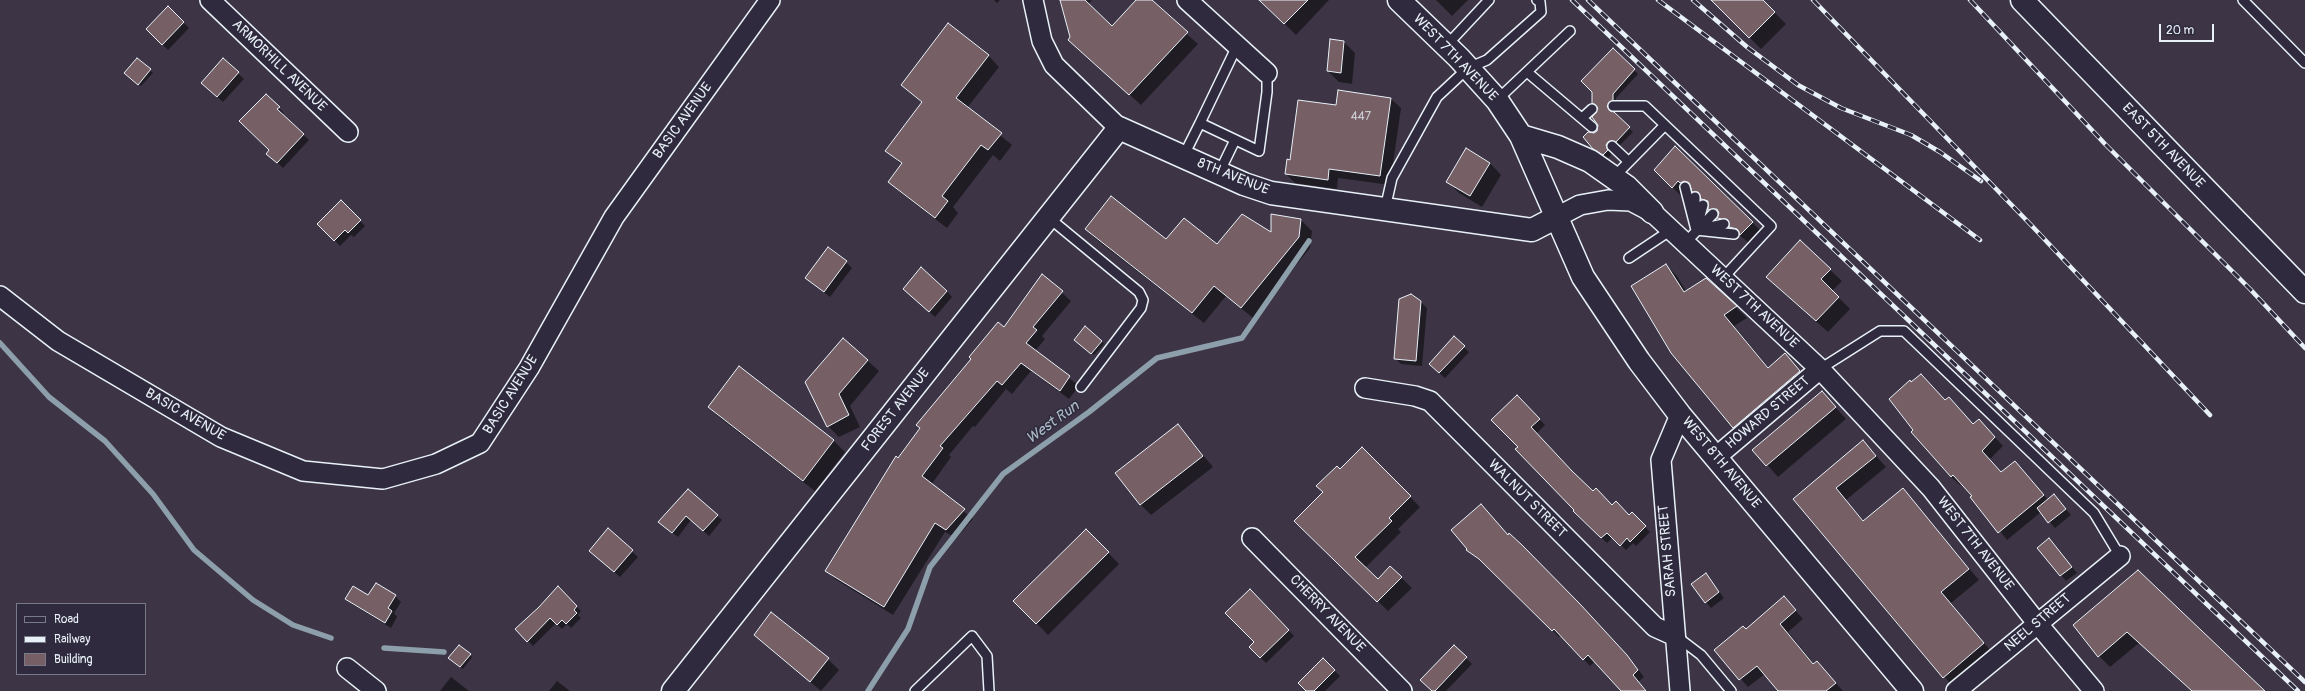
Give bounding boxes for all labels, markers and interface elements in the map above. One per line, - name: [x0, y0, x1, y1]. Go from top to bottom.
- street label: WEST 7TH AVENUE: [1409, 11, 1501, 105]
- street label: ARMORHILL AVENUE: [228, 16, 330, 116]
- scale bar: [2161, 16, 2216, 42]
- text: 20 m: [2166, 23, 2194, 38]
- street label: BASIC AVENUE: [650, 80, 716, 162]
- street label: EAST 5TH AVENUE: [2118, 100, 2208, 192]
- house number: 447: [1351, 110, 1371, 124]
- street label: 8TH AVENUE: [1195, 155, 1271, 199]
- street label: WEST 7TH AVENUE: [1706, 262, 1802, 352]
- street label: BASIC AVENUE: [480, 352, 542, 438]
- street label: FOREST AVENUE: [858, 365, 934, 455]
- street label: HOWARD STREET: [1723, 373, 1813, 453]
- street label: BASIC AVENUE: [142, 385, 228, 445]
- water label: West Run: [1023, 398, 1083, 448]
- street label: WEST 8TH AVENUE: [1678, 414, 1764, 512]
- street label: WALNUT STREET: [1484, 456, 1570, 542]
- street label: WEST 7TH AVENUE: [1933, 494, 2017, 594]
- street label: SARAH STREET: [1656, 504, 1680, 598]
- street label: CHERRY AVENUE: [1286, 572, 1368, 656]
- street label: NEEL STREET: [2001, 590, 2075, 656]
- legend: [16, 603, 146, 675]
- text: Road: [54, 612, 79, 627]
- text: Railway: [54, 632, 90, 647]
- text: Building: [54, 652, 93, 667]

